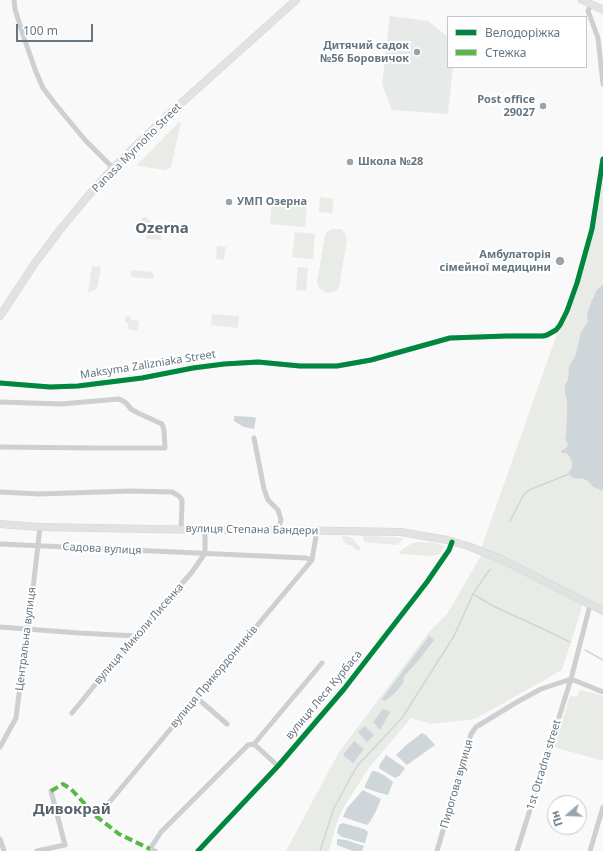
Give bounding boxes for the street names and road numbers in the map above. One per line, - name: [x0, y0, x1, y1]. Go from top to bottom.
- street label: Panasa Myrnoho Street: [90, 101, 184, 195]
- street label: Maksyma Zalizniaka Street: [79, 348, 217, 382]
- street label: вулиця Степана Бандери: [185, 522, 319, 538]
- street label: Садова вулиця: [62, 540, 142, 558]
- street label: вулиця Миколи Лисенка: [91, 581, 187, 687]
- street label: Центральна вулиця: [13, 586, 39, 692]
- street label: вулиця Прикордонників: [167, 623, 261, 731]
- street label: вулиця Леся Курбаса: [283, 648, 365, 742]
- street label: 1st Otradna street: [524, 718, 564, 812]
- street label: Пирогова вулиця: [438, 738, 476, 830]

